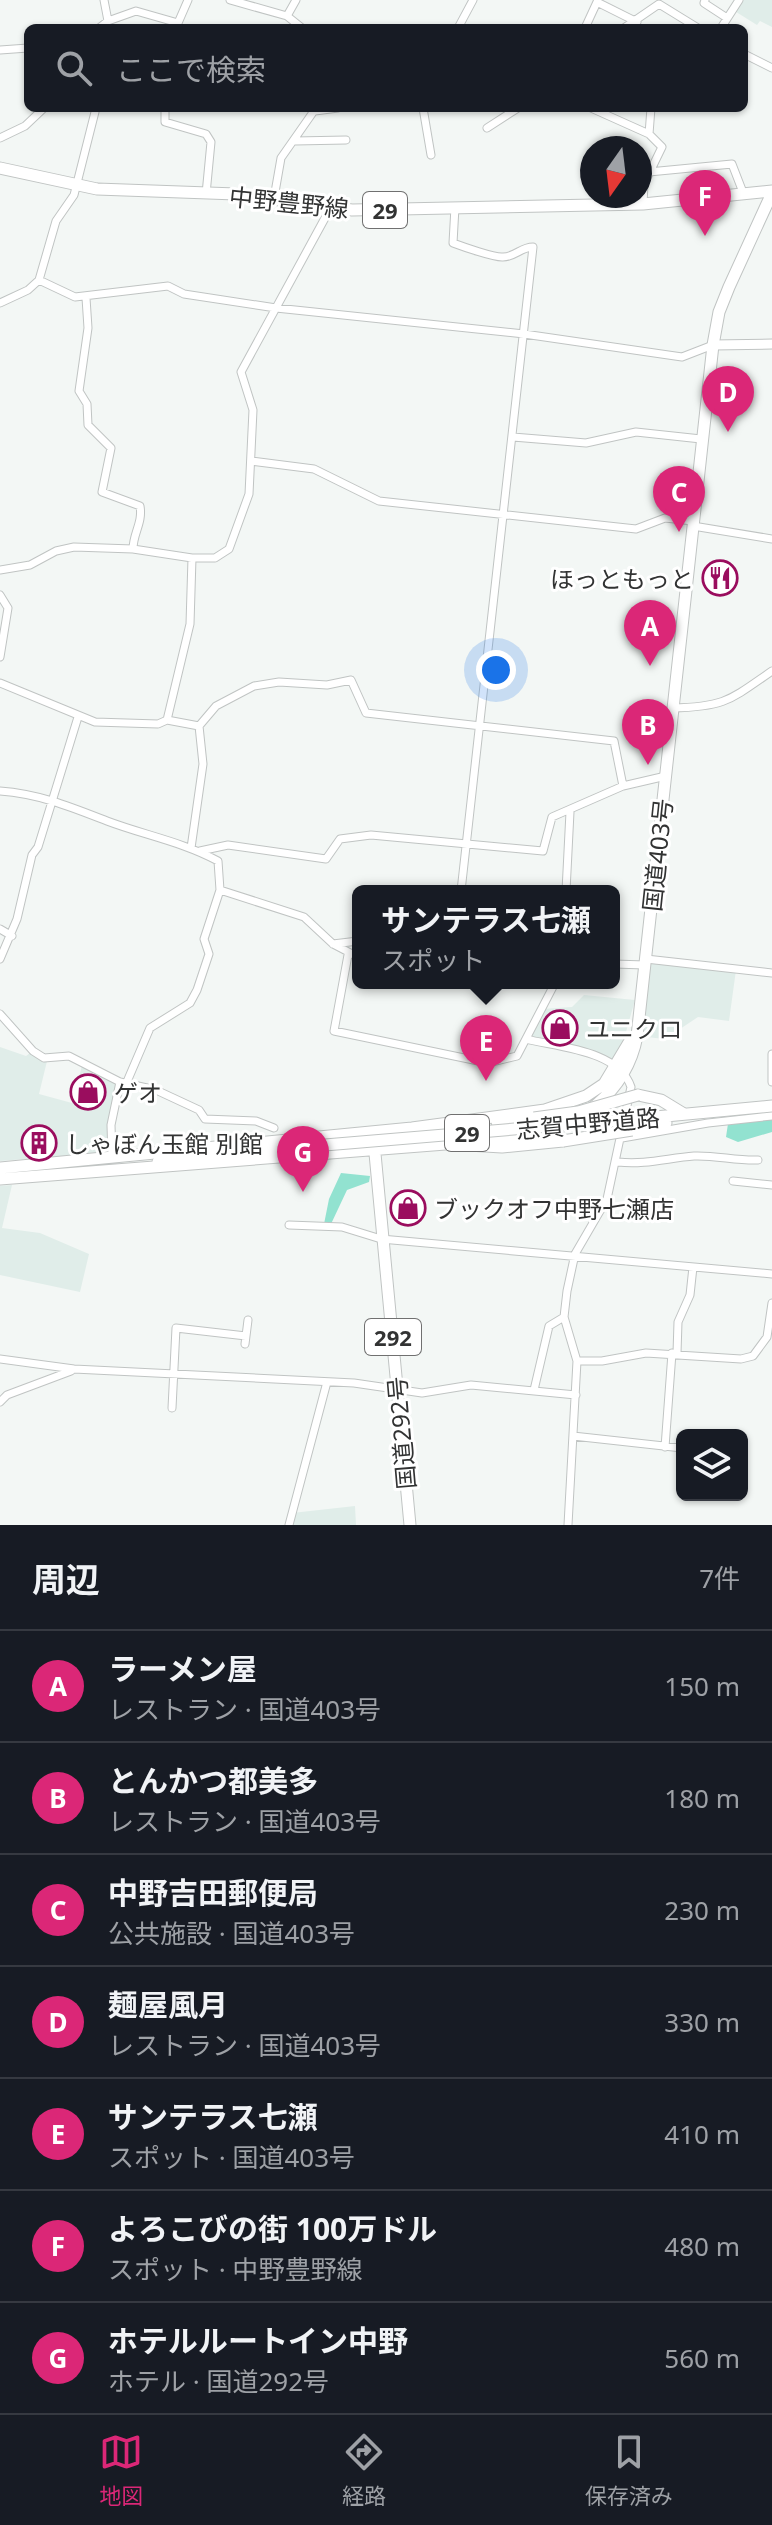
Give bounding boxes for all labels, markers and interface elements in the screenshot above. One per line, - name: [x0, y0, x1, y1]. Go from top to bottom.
- search box: [24, 24, 748, 112]
- icon: search: [52, 46, 96, 90]
- text: ここで検索: [116, 49, 266, 90]
- north arrow: [580, 136, 652, 208]
- pin: F: [679, 170, 731, 236]
- street label: 中野豊野線: [228, 179, 350, 225]
- road number: 29: [363, 192, 407, 228]
- pin: D: [702, 366, 754, 432]
- pin: C: [653, 466, 705, 532]
- restaurant icon: ほっともっと: [701, 559, 739, 597]
- place label: ほっともっと: [550, 562, 694, 595]
- pin: A: [624, 600, 676, 666]
- your location: [476, 650, 516, 690]
- pin: B: [622, 699, 674, 765]
- street label: 国道403号: [635, 797, 679, 913]
- popup: [352, 885, 620, 989]
- text: サンテラス七瀬: [381, 899, 591, 940]
- text: スポット: [381, 942, 485, 978]
- shop icon: ユニクロ: [541, 1009, 579, 1047]
- place label: ユニクロ: [586, 1012, 682, 1045]
- pin: E: [460, 1015, 512, 1081]
- shop icon: ゲオ: [69, 1073, 107, 1111]
- place label: ゲオ: [114, 1076, 162, 1109]
- street label: 志賀中野道路: [515, 1100, 661, 1146]
- road number: 29: [445, 1115, 489, 1151]
- building icon: しゃぼん玉館 別館: [20, 1124, 58, 1162]
- pin: G: [277, 1126, 329, 1192]
- place label: しゃぼん玉館 別館: [65, 1127, 263, 1160]
- shop icon: ブックオフ中野七瀬店: [389, 1189, 427, 1227]
- place label: ブックオフ中野七瀬店: [434, 1192, 674, 1225]
- road number: 292: [365, 1319, 421, 1355]
- street label: 国道292号: [380, 1375, 422, 1491]
- map controls: [676, 1429, 748, 1501]
- button: layers: [676, 1429, 748, 1501]
- text: 周辺: [32, 1556, 100, 1602]
- text: 7件: [699, 1560, 740, 1596]
- text: ラーメン屋: [108, 1648, 257, 1689]
- text: A: [49, 1668, 67, 1704]
- text: 150 m: [664, 1668, 740, 1704]
- text: レストラン · 国道403号: [108, 1691, 381, 1727]
- text: とんかつ都美多: [108, 1760, 318, 1801]
- text: B: [49, 1780, 67, 1816]
- text: 180 m: [664, 1780, 740, 1816]
- text: レストラン · 国道403号: [108, 1803, 381, 1839]
- text: 中野吉田郵便局: [108, 1872, 318, 1913]
- text: C: [50, 1892, 66, 1928]
- text: 230 m: [664, 1892, 740, 1928]
- text: 公共施設 · 国道403号: [108, 1915, 355, 1951]
- text: 麺屋風月: [108, 1984, 228, 2025]
- text: D: [48, 2004, 68, 2040]
- text: 330 m: [664, 2004, 740, 2040]
- text: レストラン · 国道403号: [108, 2027, 381, 2063]
- text: サンテラス七瀬: [108, 2096, 317, 2137]
- text: E: [51, 2116, 65, 2152]
- text: 410 m: [664, 2116, 740, 2152]
- text: スポット · 国道403号: [108, 2139, 355, 2175]
- text: よろこびの街 100万ドル: [108, 2208, 437, 2249]
- text: F: [51, 2228, 65, 2264]
- text: 480 m: [664, 2228, 740, 2264]
- text: スポット · 中野豊野線: [108, 2251, 363, 2287]
- text: ホテルルートイン中野: [108, 2320, 408, 2361]
- text: G: [49, 2340, 67, 2376]
- text: 560 m: [664, 2340, 740, 2376]
- text: ホテル · 国道292号: [108, 2363, 329, 2399]
- tab: 地図: [99, 2430, 143, 2510]
- tab: 経路: [342, 2430, 386, 2510]
- tab: 保存済み: [585, 2430, 673, 2510]

